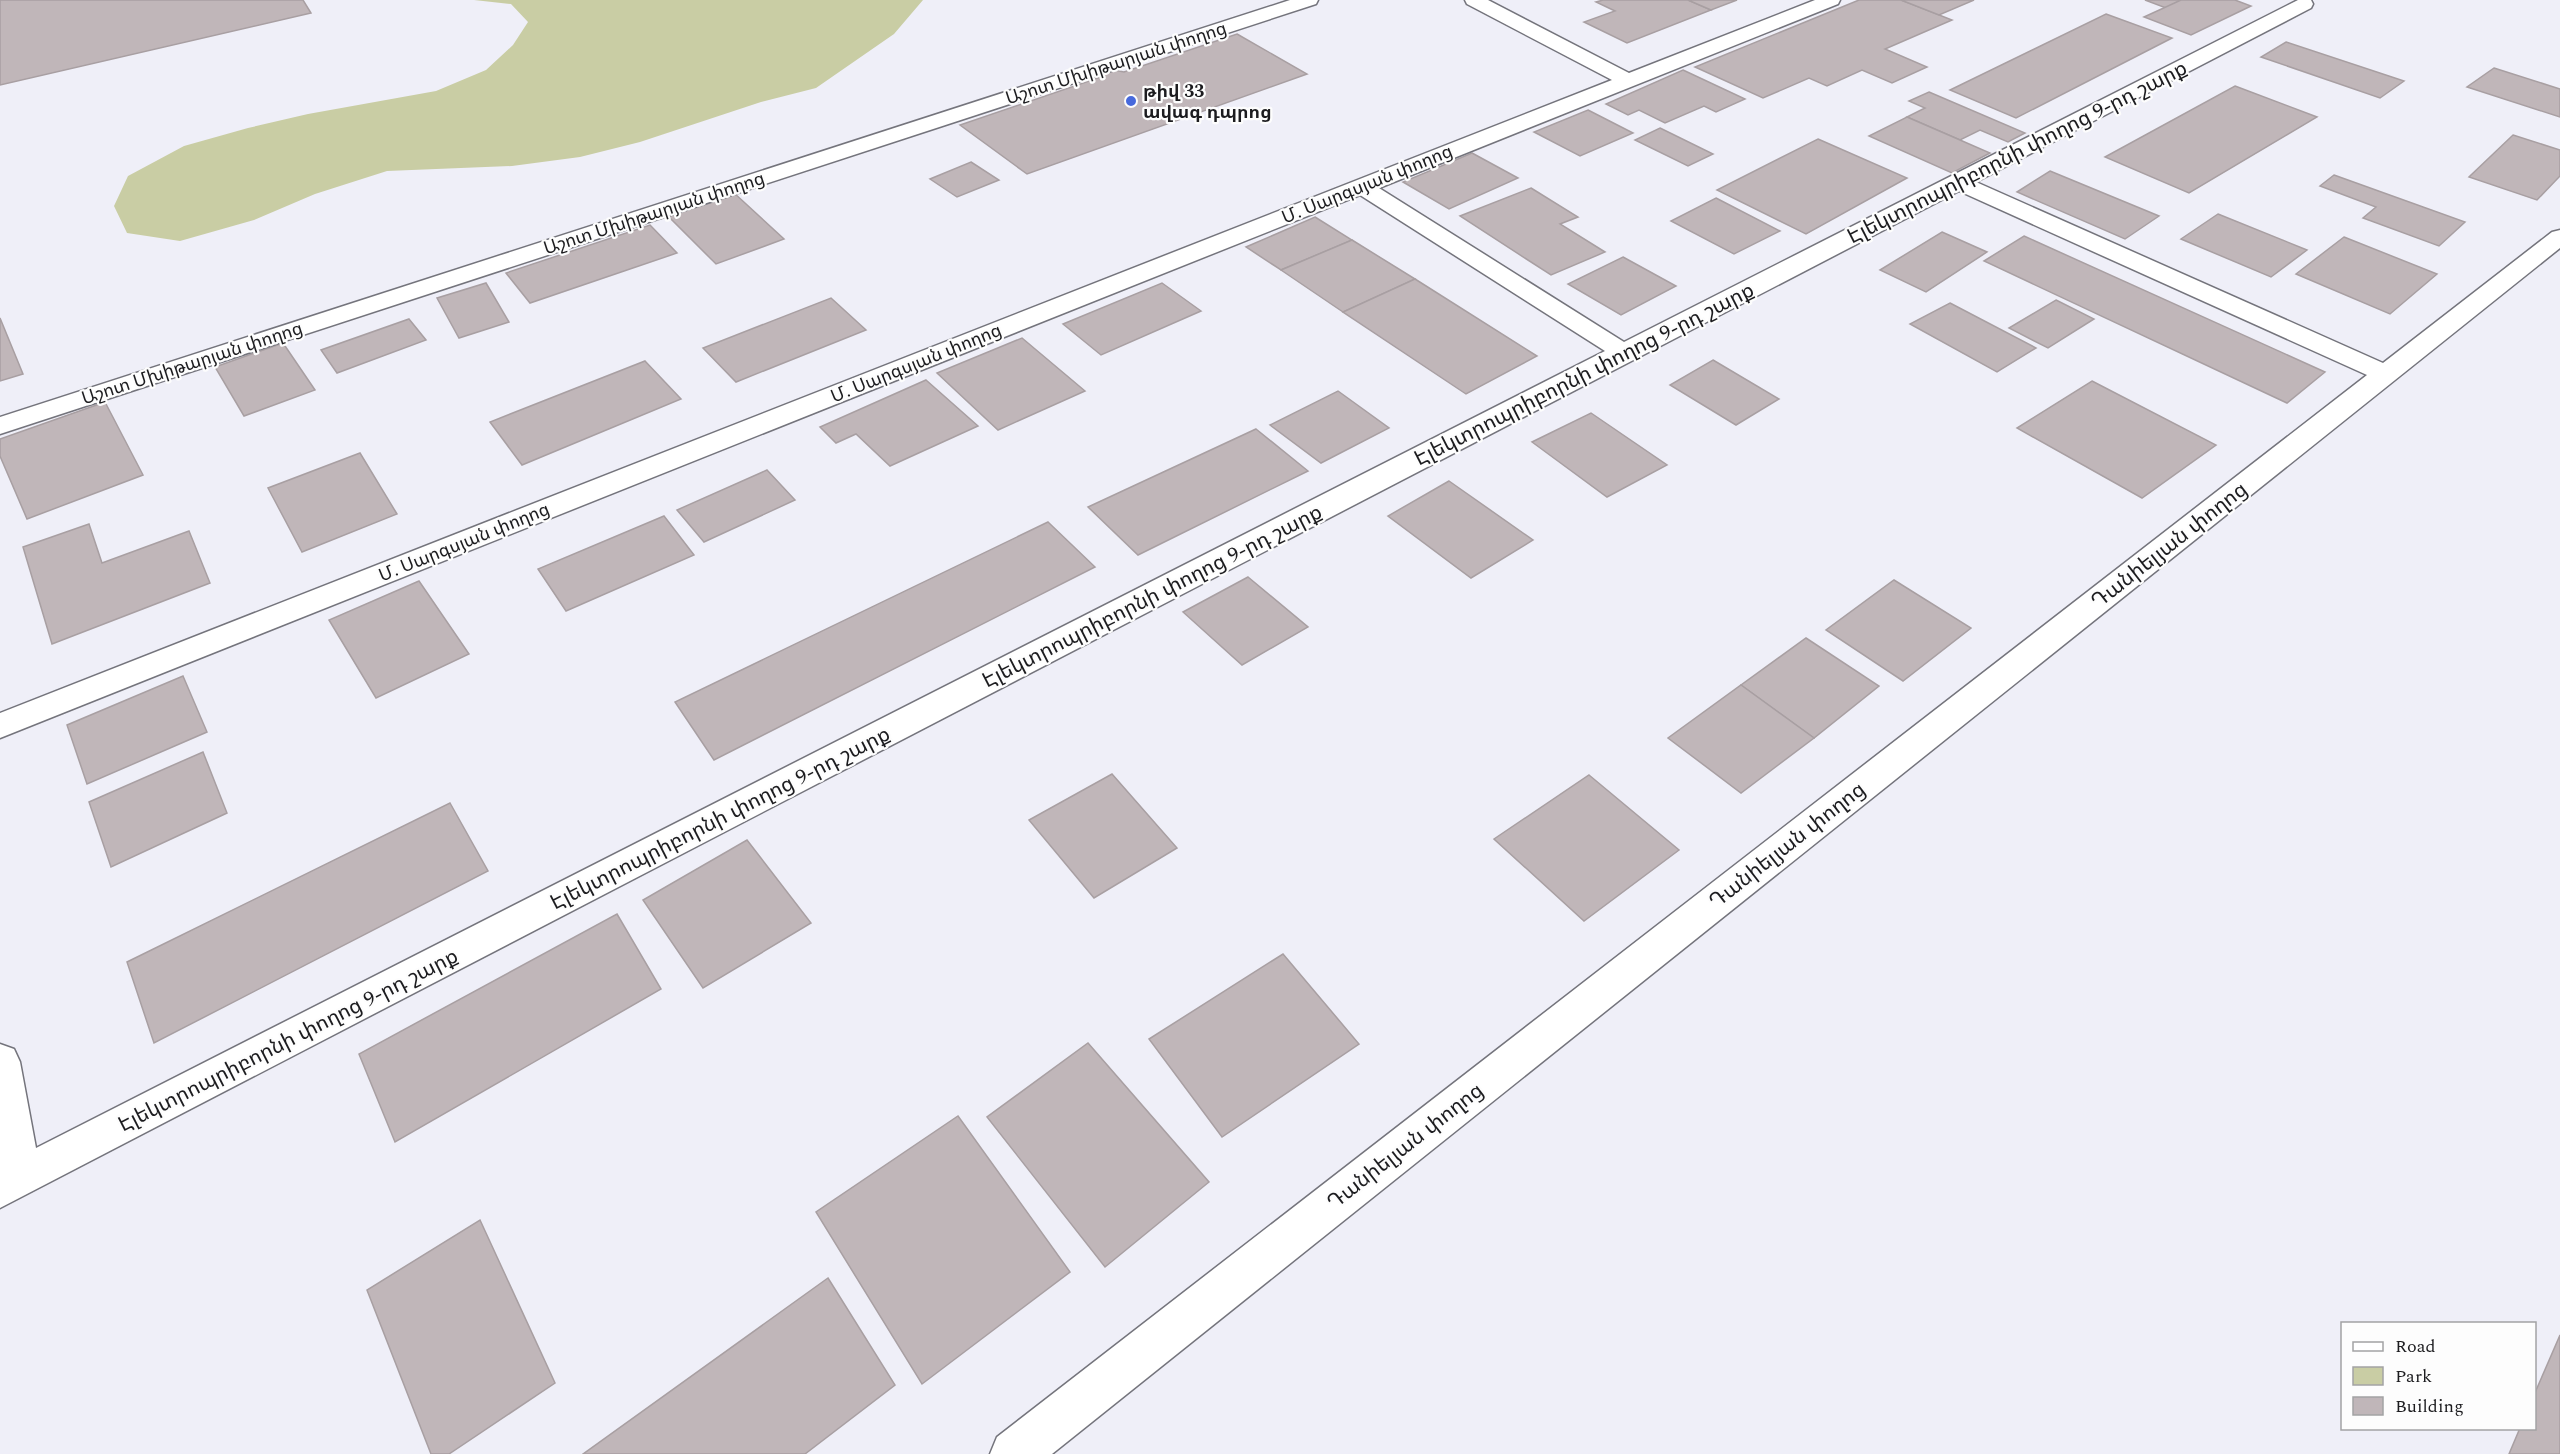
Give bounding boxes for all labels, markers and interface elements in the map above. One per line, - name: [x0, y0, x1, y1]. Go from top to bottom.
- street label: Աշոտ Մխիթարյան փողոց: [1002, 15, 1230, 112]
- street label: Էլեկտրոպրիբորնի փողոց 9-րդ շարք: [1842, 53, 2193, 253]
- place label: թիվ 33 ավագ դպրոց: [1143, 78, 1272, 126]
- marker: թիվ 33 ավագ դպրոց: [1124, 94, 1138, 108]
- street label: Մ. Սարգսյան փողոց: [1278, 138, 1457, 231]
- street label: Աշոտ Մխիթարյան փողոց: [540, 165, 768, 262]
- street label: Էլեկտրոպրիբորնի փողոց 9-րդ շարք: [1409, 275, 1760, 475]
- street label: Աշոտ Մխիթարյան փողոց: [78, 315, 306, 412]
- street label: Մ. Սարգսյան փողոց: [827, 317, 1006, 410]
- street label: Դանիելյան փողոց: [2084, 474, 2255, 617]
- street label: Մ. Սարգսյան փողոց: [375, 496, 554, 589]
- street label: Էլեկտրոպրիբորնի փողոց 9-րդ շարք: [977, 497, 1328, 697]
- street label: Էլեկտրոպրիբորնի փողոց 9-րդ շարք: [545, 719, 896, 919]
- street label: Դանիելյան փողոց: [1702, 774, 1873, 917]
- street label: Էլեկտրոպրիբորնի փողոց 9-րդ շարք: [113, 941, 464, 1141]
- street label: Դանիելյան փողոց: [1320, 1075, 1491, 1218]
- legend: [2341, 1322, 2536, 1430]
- text: Road: [2395, 1333, 2436, 1360]
- text: Park: [2395, 1363, 2432, 1390]
- text: Building: [2395, 1393, 2464, 1420]

